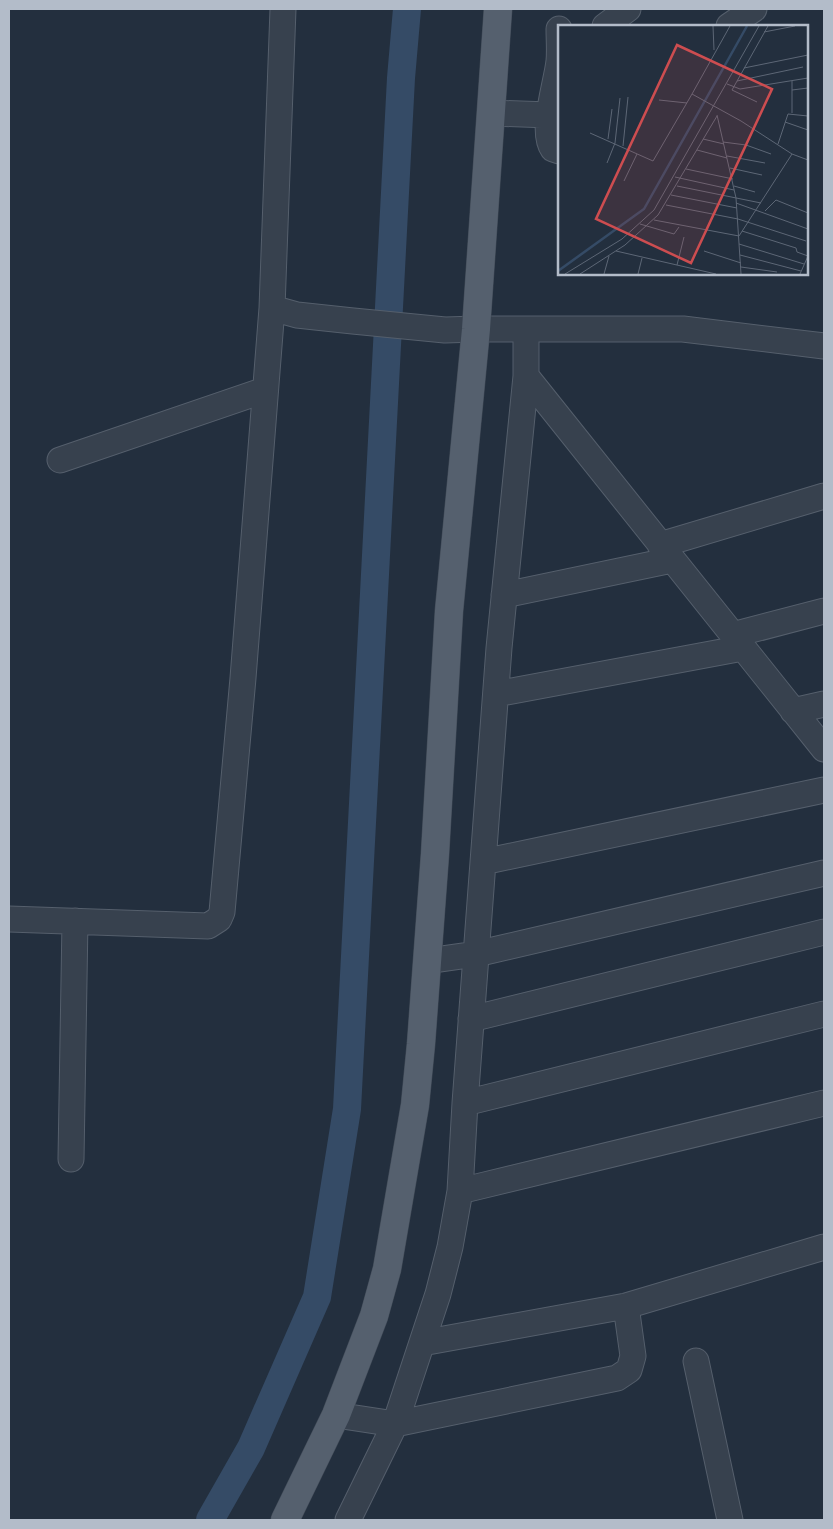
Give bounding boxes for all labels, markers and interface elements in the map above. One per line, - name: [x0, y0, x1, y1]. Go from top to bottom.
- inset map: [558, 25, 808, 275]

